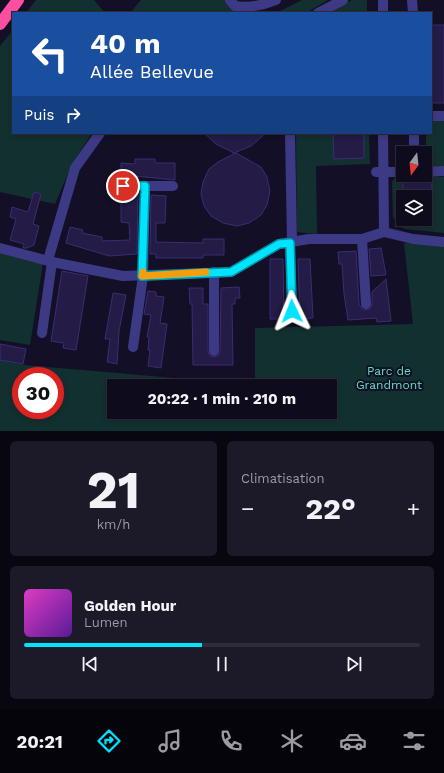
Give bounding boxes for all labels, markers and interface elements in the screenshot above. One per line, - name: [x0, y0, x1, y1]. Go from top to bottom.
- text: 40 m: [90, 27, 160, 60]
- icon: left: [24, 28, 76, 80]
- text: Allée Bellevue: [90, 61, 214, 82]
- icon: right: [62, 104, 84, 126]
- text: Puis: [24, 106, 54, 124]
- north arrow: [396, 146, 432, 182]
- map controls: [396, 146, 432, 226]
- pin: [106, 169, 140, 203]
- icon: arrive: [112, 175, 134, 197]
- button: layers: [396, 190, 432, 226]
- position arrow: [271, 290, 313, 332]
- park label: Parc de Grandmont: [356, 364, 422, 392]
- speed limit sign: 30: [12, 367, 64, 419]
- text: 20:22 · 1 min · 210 m: [148, 390, 296, 408]
- text: 21: [87, 460, 140, 521]
- text: Climatisation: [241, 471, 324, 486]
- text: 22°: [305, 491, 356, 526]
- text: −: [241, 496, 254, 521]
- text: +: [407, 496, 420, 521]
- text: km/h: [97, 517, 130, 532]
- text: Golden Hour: [84, 597, 176, 615]
- text: Lumen: [84, 615, 128, 630]
- icon: previous: [79, 653, 101, 675]
- icon: pause: [211, 653, 233, 675]
- icon: next: [343, 653, 365, 675]
- icon: directions: [95, 727, 123, 755]
- icon: music: [156, 727, 184, 755]
- icon: phone: [217, 727, 245, 755]
- icon: climate: [278, 727, 306, 755]
- icon: car: [339, 727, 367, 755]
- icon: filters: [400, 727, 428, 755]
- text: 20:21: [16, 731, 63, 752]

